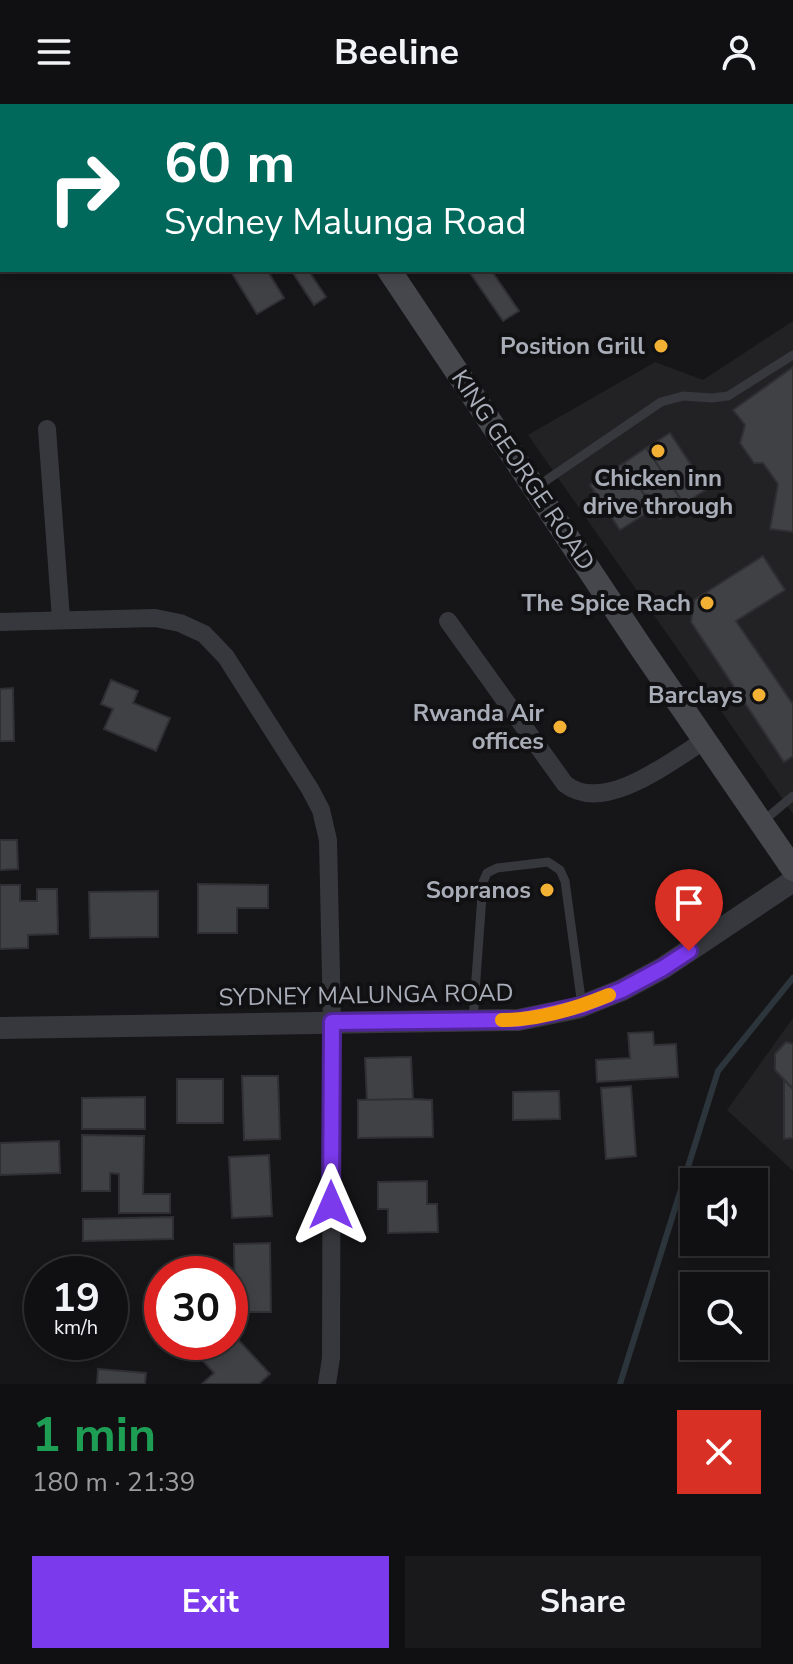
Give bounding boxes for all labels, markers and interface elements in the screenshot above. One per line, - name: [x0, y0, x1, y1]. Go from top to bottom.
- text: Beeline: [334, 28, 459, 77]
- icon: menu: [32, 30, 76, 74]
- icon: person: [717, 30, 761, 74]
- text: 60 m: [164, 125, 295, 202]
- icon: right: [32, 136, 136, 240]
- text: Sydney Malunga Road: [164, 198, 527, 247]
- place label: Position Grill: [500, 330, 645, 362]
- marker: Position Grill: [652, 337, 670, 355]
- street label: KING GEORGE ROAD: [444, 364, 602, 576]
- marker: Chicken inn drive through: [649, 442, 667, 460]
- place label: Chicken inn drive through: [583, 462, 733, 522]
- place label: The Spice Rach: [521, 587, 691, 619]
- marker: The Spice Rach: [698, 594, 716, 612]
- place label: Barclays: [648, 679, 743, 711]
- marker: Barclays: [750, 686, 768, 704]
- place label: Rwanda Air offices: [413, 697, 545, 757]
- marker: Rwanda Air offices: [551, 718, 569, 736]
- pin: [655, 869, 723, 951]
- place label: Sopranos: [426, 874, 531, 906]
- marker: Sopranos: [538, 881, 556, 899]
- icon: arrive: [667, 881, 711, 925]
- street label: SYDNEY MALUNGA ROAD: [218, 976, 514, 1014]
- position arrow: [289, 1163, 373, 1247]
- map controls: [680, 1168, 768, 1360]
- button: sound: [680, 1168, 768, 1256]
- speed limit sign: 30: [144, 1256, 248, 1360]
- text: 19: [52, 1271, 100, 1325]
- button: search: [680, 1272, 768, 1360]
- text: km/h: [54, 1314, 98, 1341]
- text: 1 min: [32, 1402, 156, 1468]
- button: close: [677, 1410, 761, 1494]
- text: 180 m · 21:39: [32, 1465, 195, 1500]
- button: Exit: [32, 1556, 389, 1648]
- button: Share: [405, 1556, 761, 1648]

